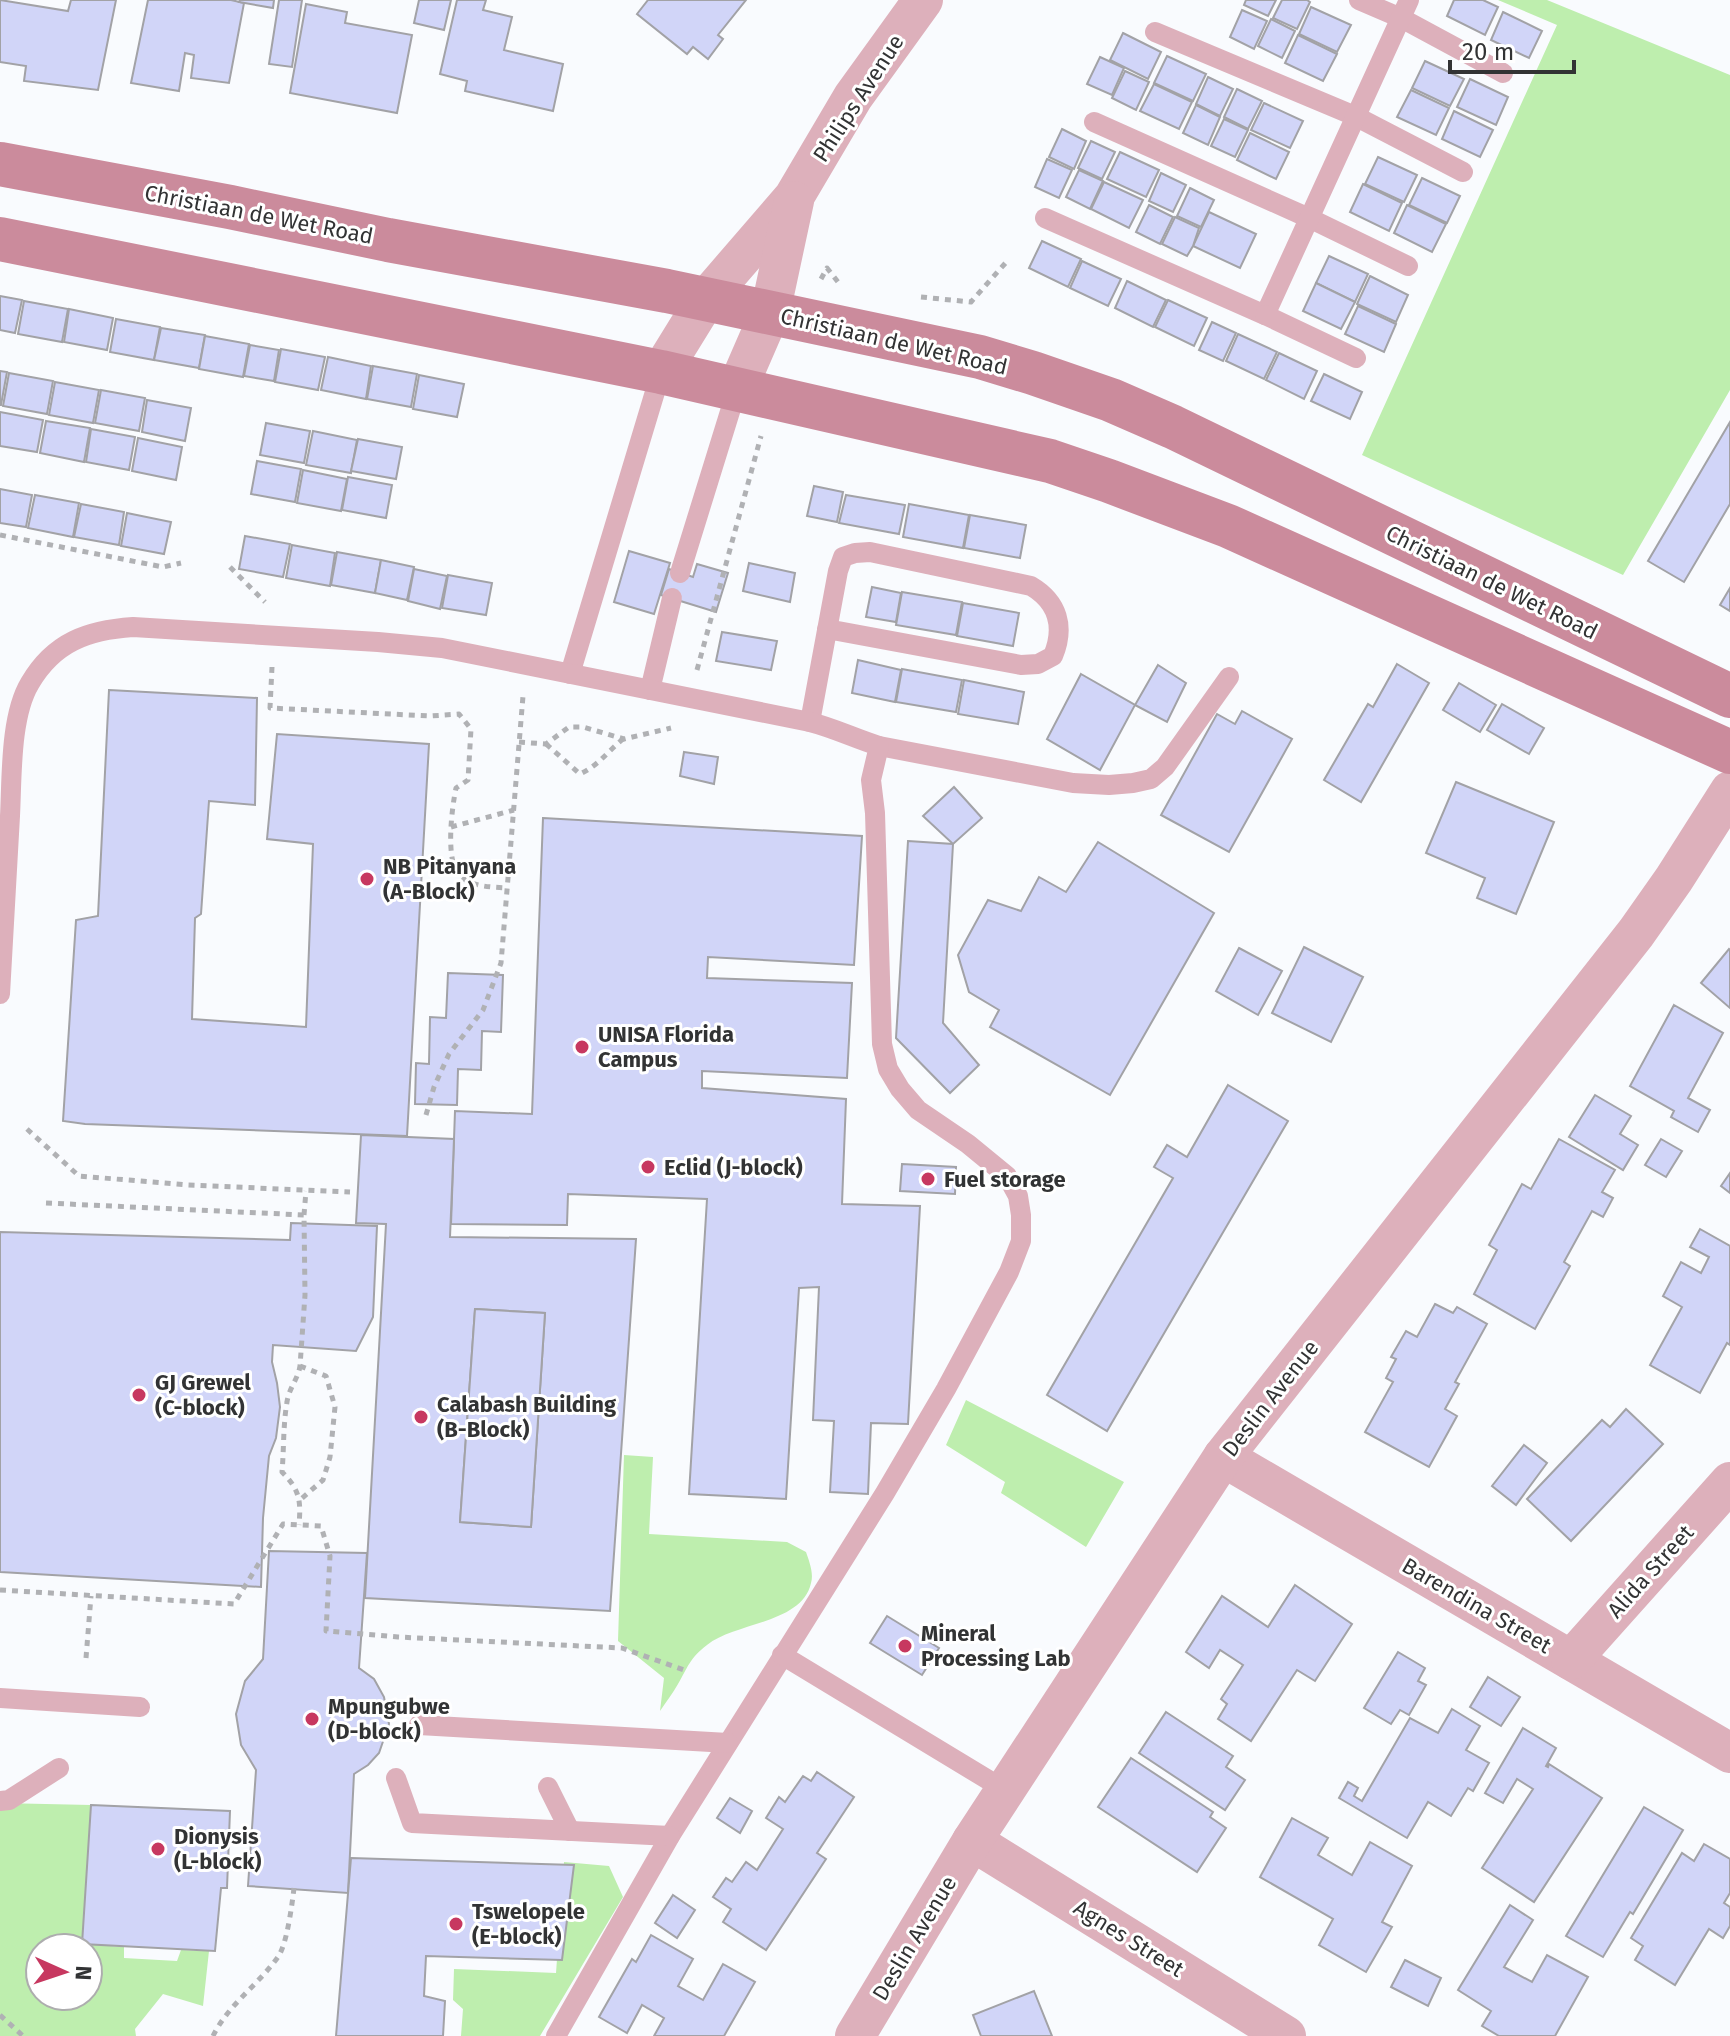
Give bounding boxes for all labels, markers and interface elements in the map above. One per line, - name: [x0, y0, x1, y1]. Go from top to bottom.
- scale bar: [1450, 24, 1574, 74]
- street label: Philips Avenue: [807, 30, 910, 167]
- text: 20 m: [1462, 38, 1514, 66]
- street label: Christiaan de Wet Road: [142, 179, 375, 250]
- street label: Christiaan de Wet Road: [778, 302, 1010, 381]
- street label: Christiaan de Wet Road: [1382, 519, 1602, 645]
- place label: NB Pitanyana (A-Block): [383, 853, 516, 905]
- marker: NB Pitanyana (A-Block): [358, 870, 376, 888]
- place label: UNISA Florida Campus: [598, 1021, 734, 1073]
- marker: UNISA Florida Campus: [573, 1038, 591, 1056]
- place label: Eclid (J-block): [664, 1154, 803, 1181]
- marker: Eclid (J-block): [639, 1158, 657, 1176]
- place label: Fuel storage: [944, 1166, 1066, 1193]
- marker: Fuel storage: [919, 1170, 937, 1188]
- street label: Deslin Avenue: [1216, 1335, 1324, 1462]
- place label: GJ Grewel (C-block): [155, 1369, 251, 1421]
- marker: GJ Grewel (C-block): [130, 1386, 148, 1404]
- place label: Calabash Building (B-Block): [437, 1391, 617, 1443]
- marker: Calabash Building (B-Block): [412, 1408, 430, 1426]
- street label: Alida Street: [1602, 1519, 1699, 1623]
- street label: Barendina Street: [1397, 1552, 1556, 1659]
- place label: Mineral Processing Lab: [921, 1620, 1071, 1672]
- marker: Mineral Processing Lab: [896, 1637, 914, 1655]
- place label: Mpungubwe (D-block): [328, 1693, 450, 1745]
- marker: Mpungubwe (D-block): [303, 1710, 321, 1728]
- place label: Dionysis (L-block): [174, 1823, 261, 1875]
- marker: Dionysis (L-block): [149, 1840, 167, 1858]
- street label: Deslin Avenue: [867, 1871, 962, 2006]
- street label: Agnes Street: [1069, 1894, 1189, 1983]
- place label: Tswelopele (E-block): [472, 1898, 585, 1950]
- marker: Tswelopele (E-block): [447, 1915, 465, 1933]
- north arrow: [24, 1932, 104, 2012]
- text: N: [70, 1965, 97, 1981]

